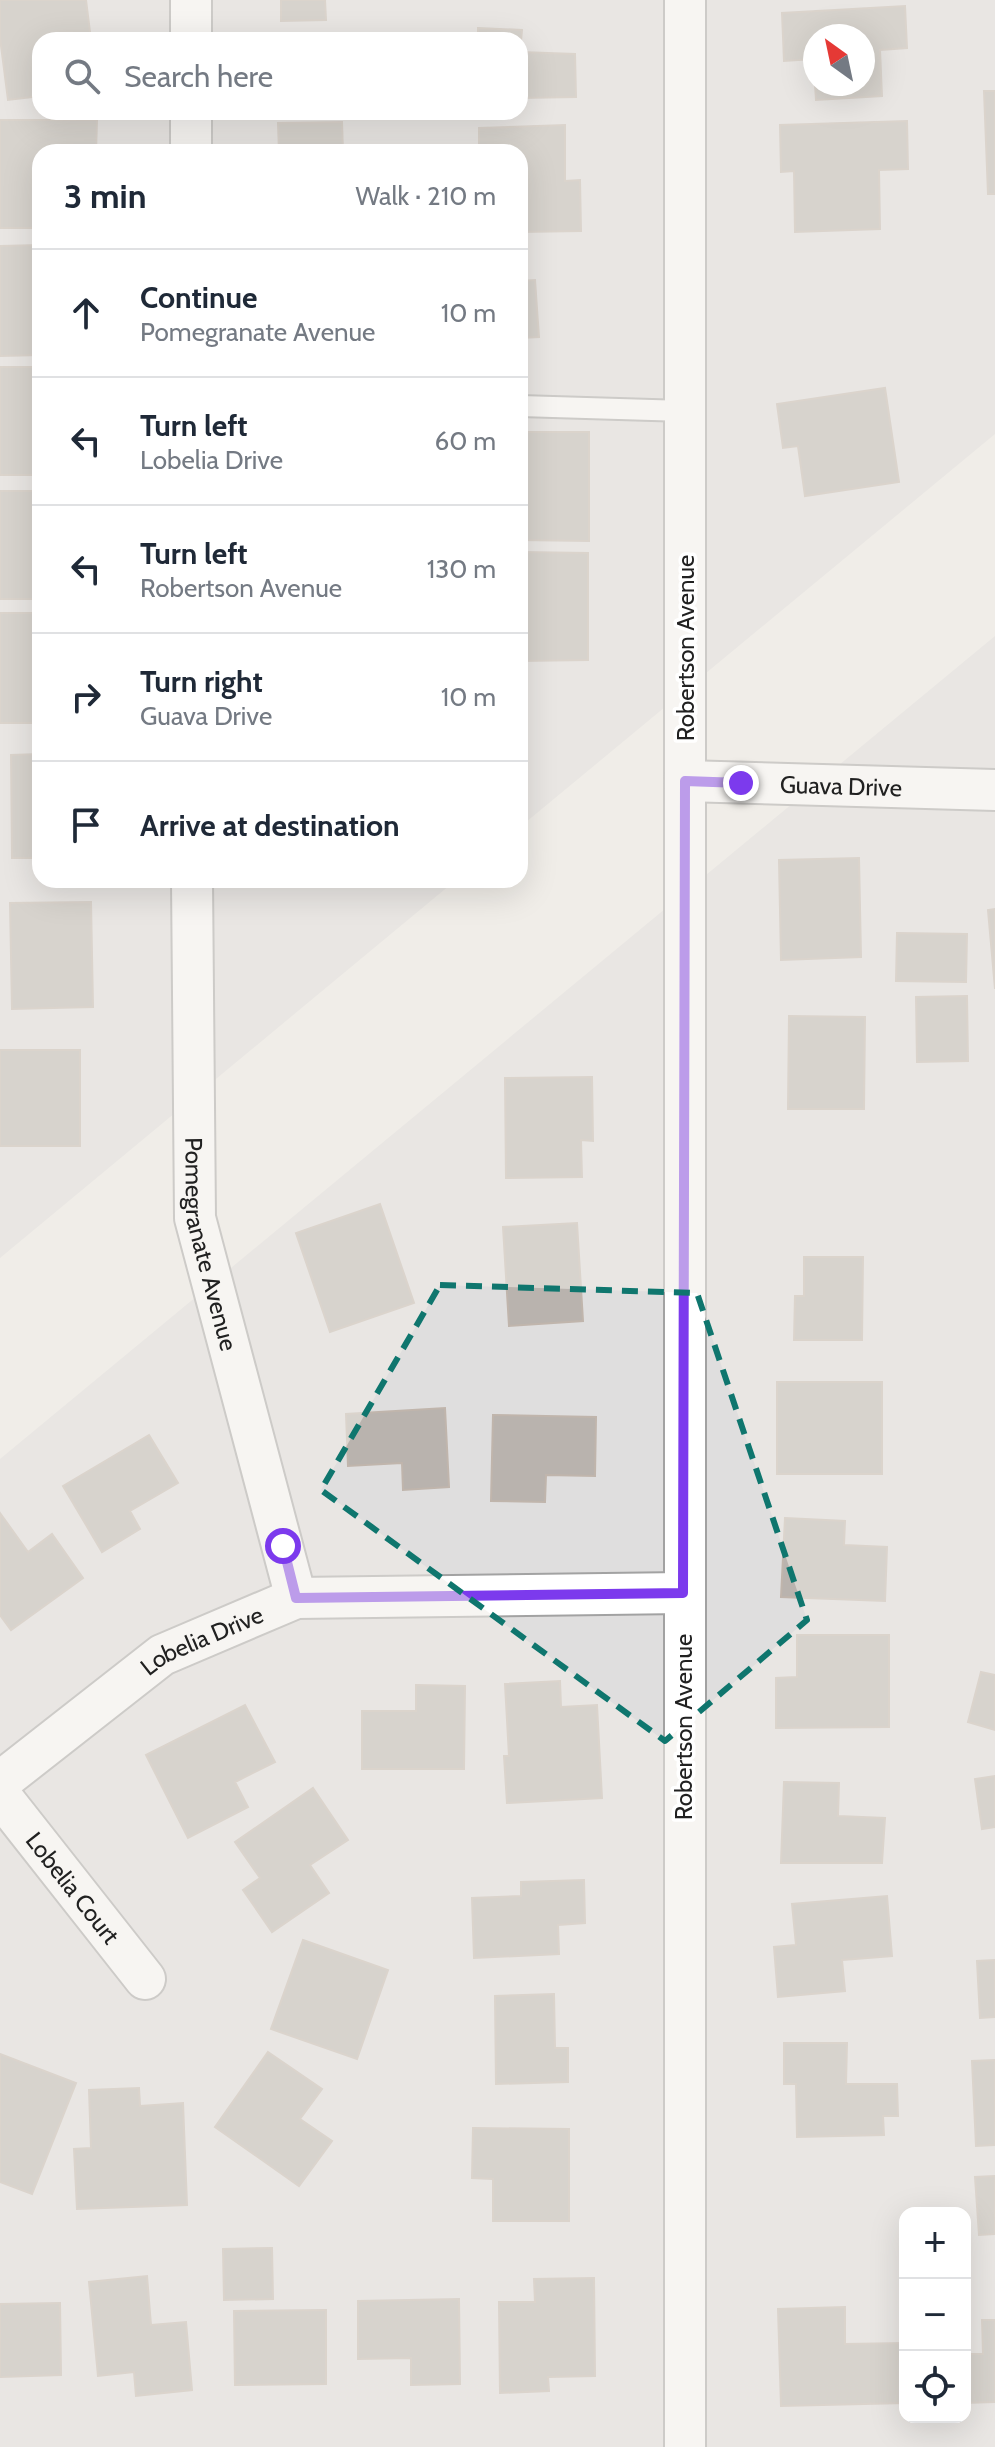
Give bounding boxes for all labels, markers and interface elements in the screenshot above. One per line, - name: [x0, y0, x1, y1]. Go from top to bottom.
- north arrow: [803, 24, 875, 96]
- search box: [32, 32, 528, 120]
- icon: search: [60, 54, 104, 98]
- text: Search here: [124, 58, 273, 95]
- text: 3 min: [64, 175, 146, 217]
- text: Walk · 210 m: [355, 180, 496, 212]
- text: Continue: [140, 279, 257, 316]
- icon: ahead: [64, 291, 108, 335]
- text: 10 m: [441, 297, 496, 329]
- text: Pomegranate Avenue: [140, 316, 375, 348]
- text: Turn left: [140, 407, 248, 444]
- icon: left: [64, 419, 108, 463]
- text: 60 m: [434, 425, 496, 457]
- text: Lobelia Drive: [140, 444, 283, 476]
- text: Turn left: [140, 535, 248, 572]
- icon: left: [64, 547, 108, 591]
- text: 130 m: [427, 553, 496, 585]
- street label: Robertson Avenue: [671, 555, 700, 741]
- text: Robertson Avenue: [140, 572, 342, 604]
- text: Turn right: [140, 663, 263, 700]
- icon: right: [64, 675, 108, 719]
- text: 10 m: [441, 681, 496, 713]
- text: Guava Drive: [140, 700, 272, 732]
- route end: [723, 765, 759, 801]
- street label: Guava Drive: [779, 769, 902, 802]
- icon: arrive: [64, 803, 108, 847]
- text: Arrive at destination: [140, 807, 400, 844]
- street label: Pomegranate Avenue: [180, 1137, 244, 1354]
- route start: [265, 1528, 301, 1564]
- street label: Lobelia Drive: [134, 1599, 267, 1681]
- street label: Robertson Avenue: [669, 1634, 698, 1820]
- street label: Lobelia Court: [20, 1826, 126, 1949]
- map controls: [899, 2207, 971, 2423]
- button: +: [899, 2207, 971, 2279]
- button: −: [899, 2279, 971, 2351]
- button: locate: [899, 2351, 971, 2423]

